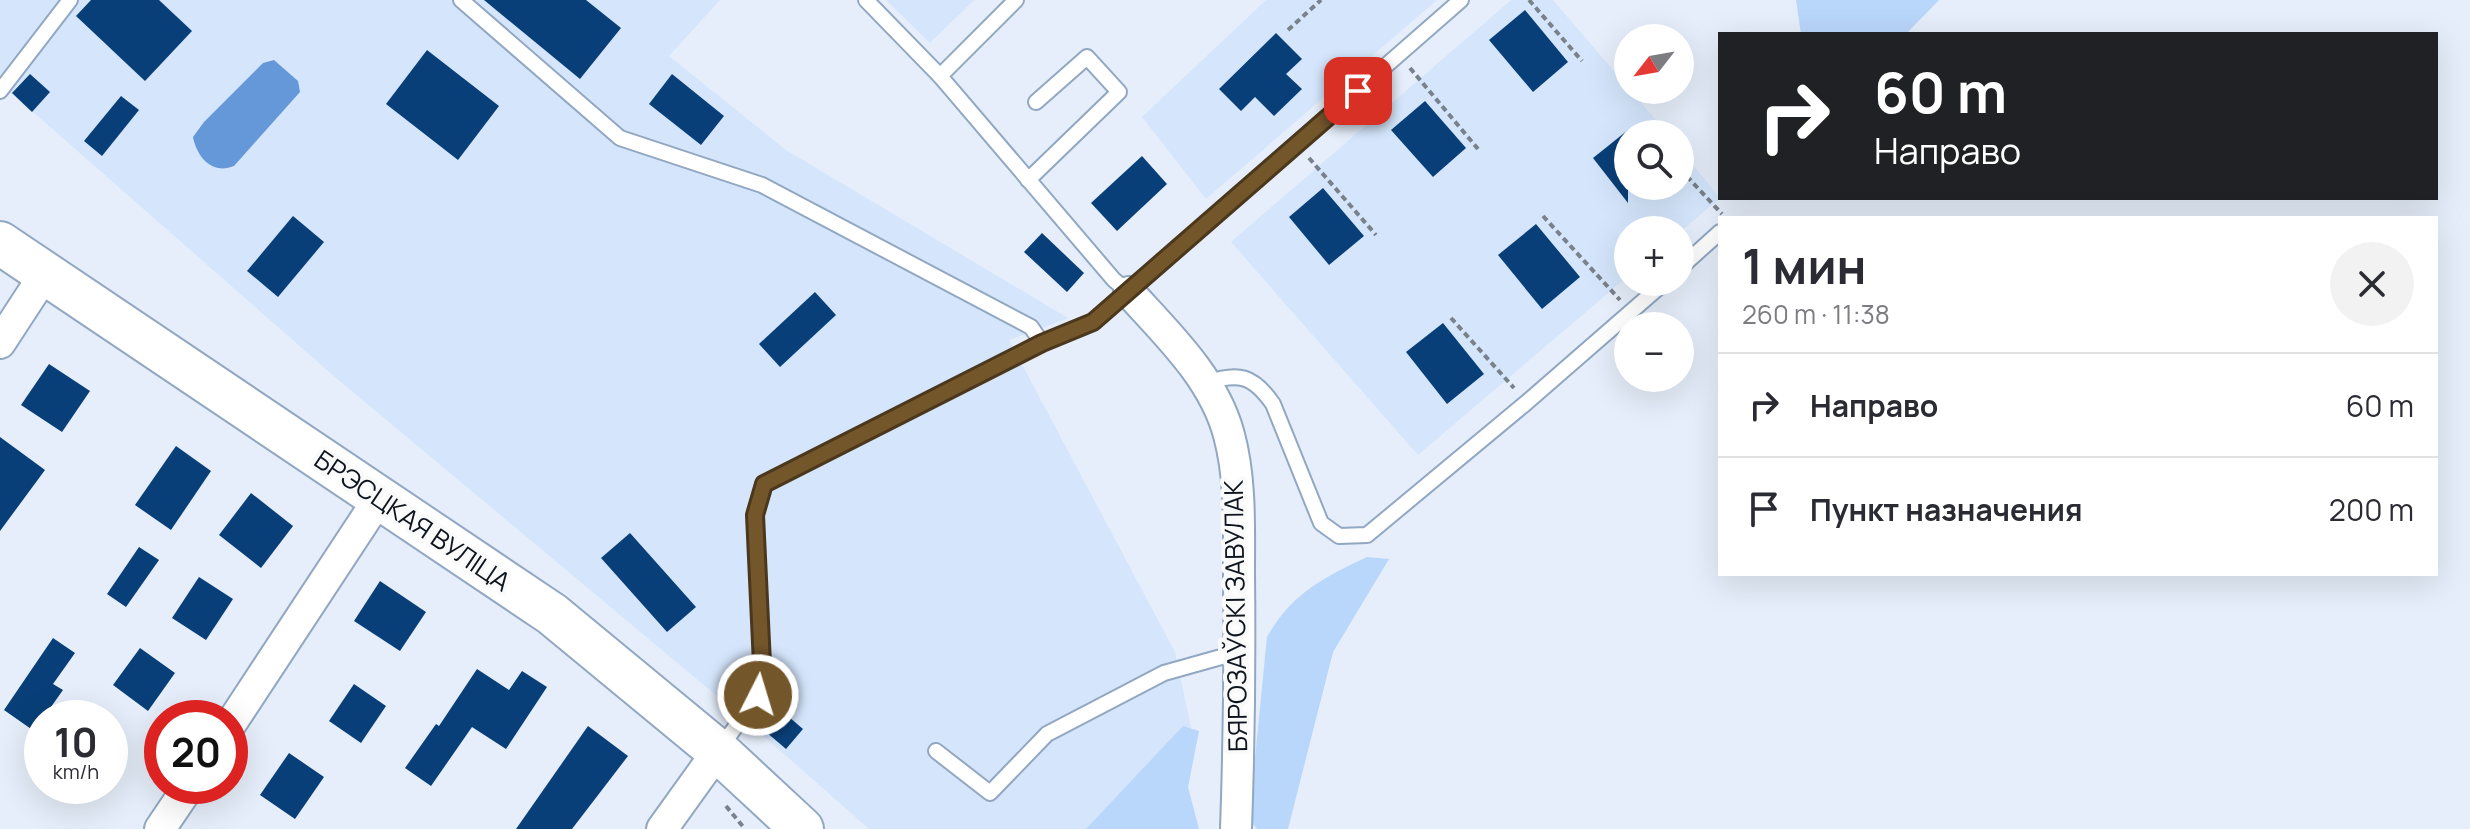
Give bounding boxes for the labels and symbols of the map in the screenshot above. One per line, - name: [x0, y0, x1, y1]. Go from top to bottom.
- north arrow: [1614, 24, 1694, 104]
- pin: [1324, 57, 1392, 125]
- street label: БРЭСЦКАЯ ВУЛІЦА: [308, 441, 518, 599]
- street label: БЯРОЗАЎСКІ ЗАВУЛАК: [1215, 479, 1255, 752]
- position arrow: [716, 653, 800, 737]
- speed limit sign: 20: [144, 700, 248, 804]

